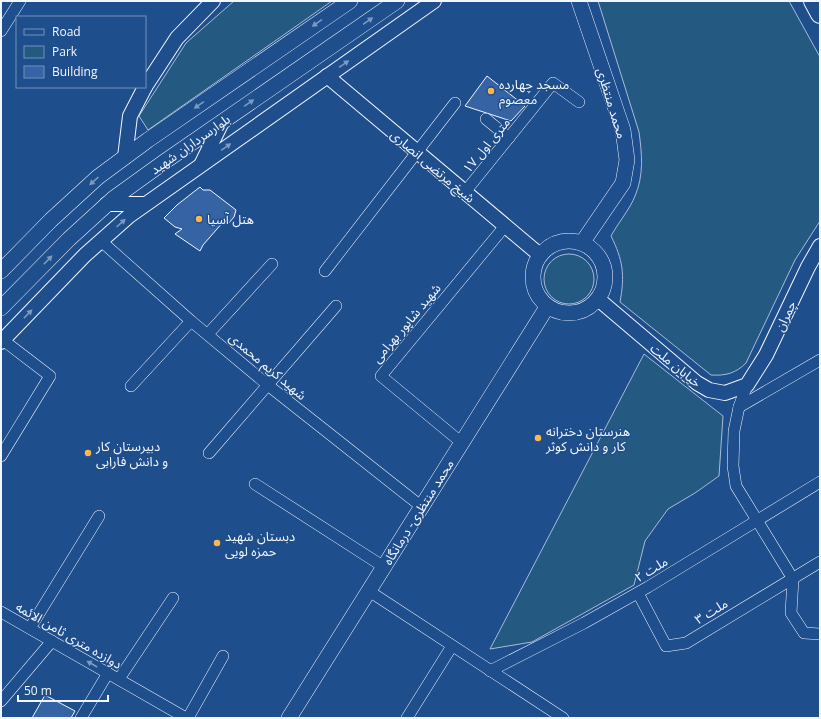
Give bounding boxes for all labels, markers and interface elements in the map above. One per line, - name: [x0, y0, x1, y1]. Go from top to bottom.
- legend: [16, 16, 146, 88]
- one-way arrow: [362, 17, 373, 25]
- one-way arrow: [312, 19, 323, 27]
- text: Road: [52, 23, 81, 40]
- text: Park: [52, 43, 78, 60]
- one-way arrow: [339, 60, 349, 68]
- text: Building: [52, 63, 98, 80]
- street label: محمد منتظری: [593, 65, 631, 141]
- place label: مسجد چهارده معصوم: [499, 75, 570, 109]
- marker: مسجد چهارده معصوم: [486, 86, 496, 96]
- one-way arrow: [244, 99, 254, 107]
- one-way arrow: [194, 101, 204, 109]
- street label: بلوارسرداران شهید: [146, 110, 234, 178]
- street label: ۱۷ متری اول: [458, 113, 514, 176]
- street label: شیخ مرتضی انصاری: [386, 125, 479, 208]
- one-way arrow: [221, 143, 232, 151]
- one-way arrow: [89, 176, 98, 185]
- place label: هتل آسیا: [207, 210, 254, 228]
- marker: هتل آسیا: [194, 214, 204, 224]
- one-way arrow: [116, 218, 126, 228]
- one-way arrow: [43, 255, 53, 265]
- street label: شهید شاپور بهرامی: [367, 279, 445, 367]
- street label: چمران: [770, 297, 801, 335]
- one-way arrow: [23, 309, 33, 319]
- street label: شهید کریم محمدی: [224, 328, 311, 405]
- street label: خیابان ملت: [647, 339, 706, 391]
- place label: هنرستان دخترانه کار و دانش کوثر: [545, 422, 630, 455]
- marker: هنرستان دخترانه کار و دانش کوثر: [533, 433, 543, 443]
- place label: دبیرستان کار و دانش فارابی: [95, 437, 168, 470]
- marker: دبیرستان کار و دانش فارابی: [83, 448, 93, 458]
- street label: محمد منتظری- درمانگاه: [378, 456, 458, 568]
- place label: دبستان شهید حمزه لویی: [225, 527, 295, 560]
- marker: دبستان شهید حمزه لویی: [212, 538, 222, 548]
- street label: ملت ۲: [631, 552, 671, 586]
- street label: ملت ۳: [691, 594, 731, 628]
- street label: دوازده متری ثامن الائمه: [13, 597, 125, 673]
- one-way arrow: [86, 660, 98, 667]
- scale bar: [18, 677, 108, 703]
- text: 50 m: [24, 682, 52, 699]

